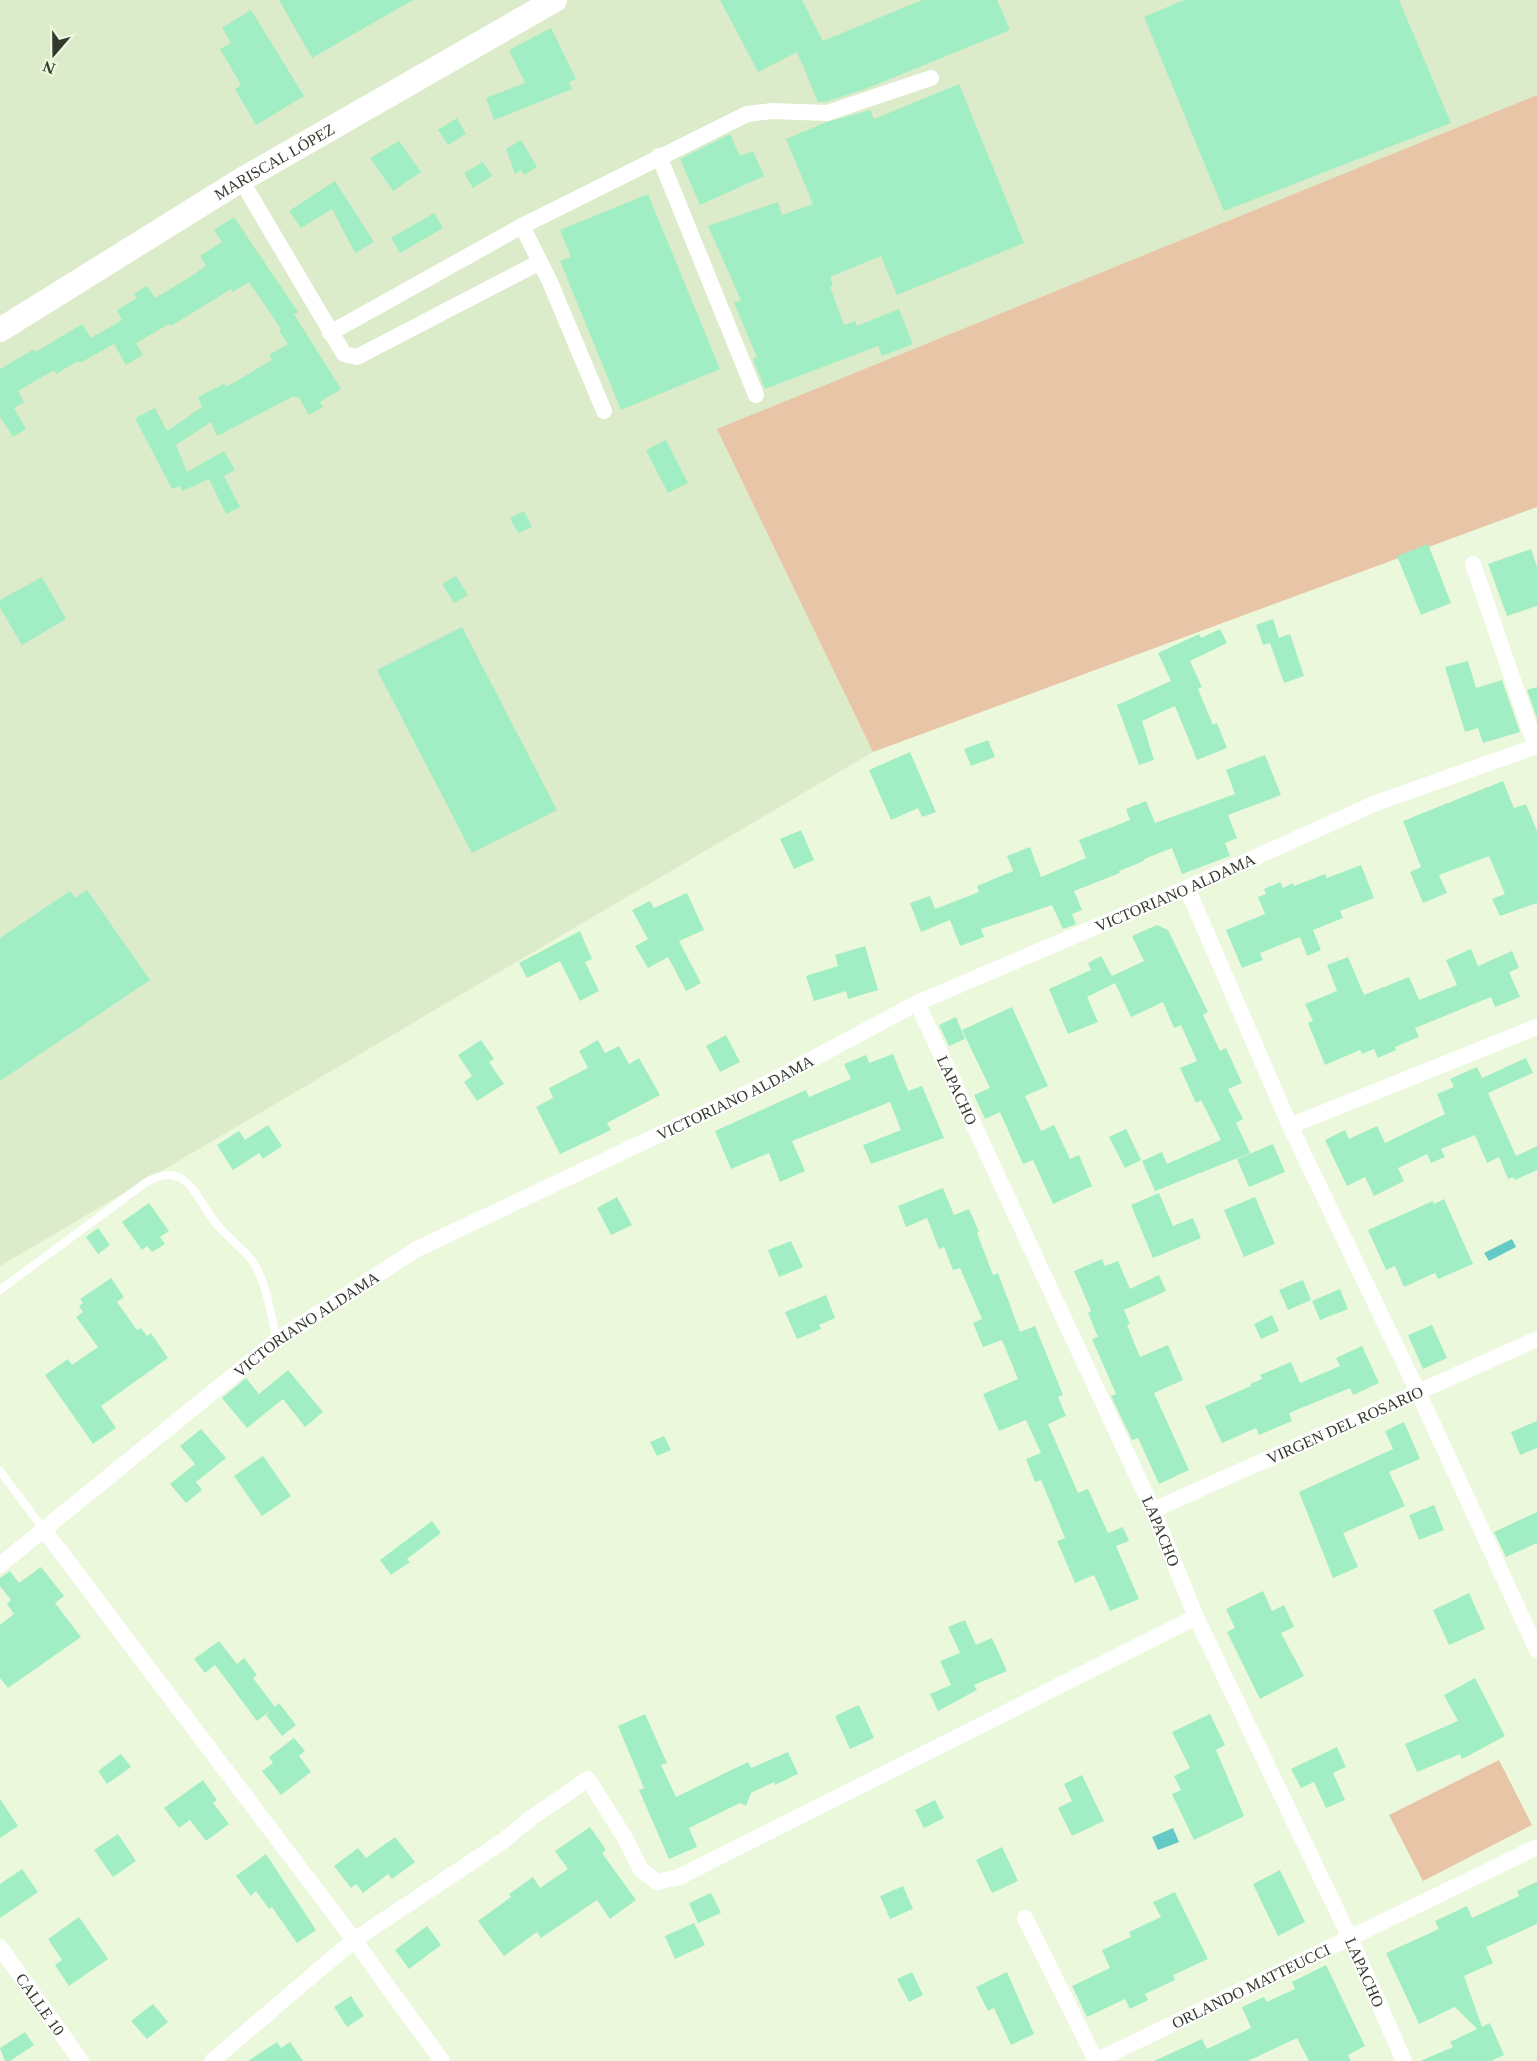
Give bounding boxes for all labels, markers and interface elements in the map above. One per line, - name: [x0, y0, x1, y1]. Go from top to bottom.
- north arrow: [24, 24, 84, 84]
- text: N: [40, 58, 57, 78]
- street label: MARISCAL LÓPEZ: [211, 120, 338, 203]
- street label: VICTORIANO ALDAMA: [1093, 850, 1258, 935]
- street label: VICTORIANO ALDAMA: [654, 1052, 817, 1144]
- street label: LAPACHO: [934, 1053, 980, 1127]
- street label: VICTORIANO ALDAMA: [231, 1268, 382, 1381]
- street label: VIRGEN DEL ROSARIO: [1264, 1383, 1426, 1467]
- street label: LAPACHO: [1139, 1494, 1183, 1569]
- street label: LAPACHO: [1342, 1935, 1387, 2010]
- street label: ORLANDO MATTEUCCI: [1169, 1941, 1333, 2032]
- street label: CALLE 10: [12, 1970, 68, 2038]

